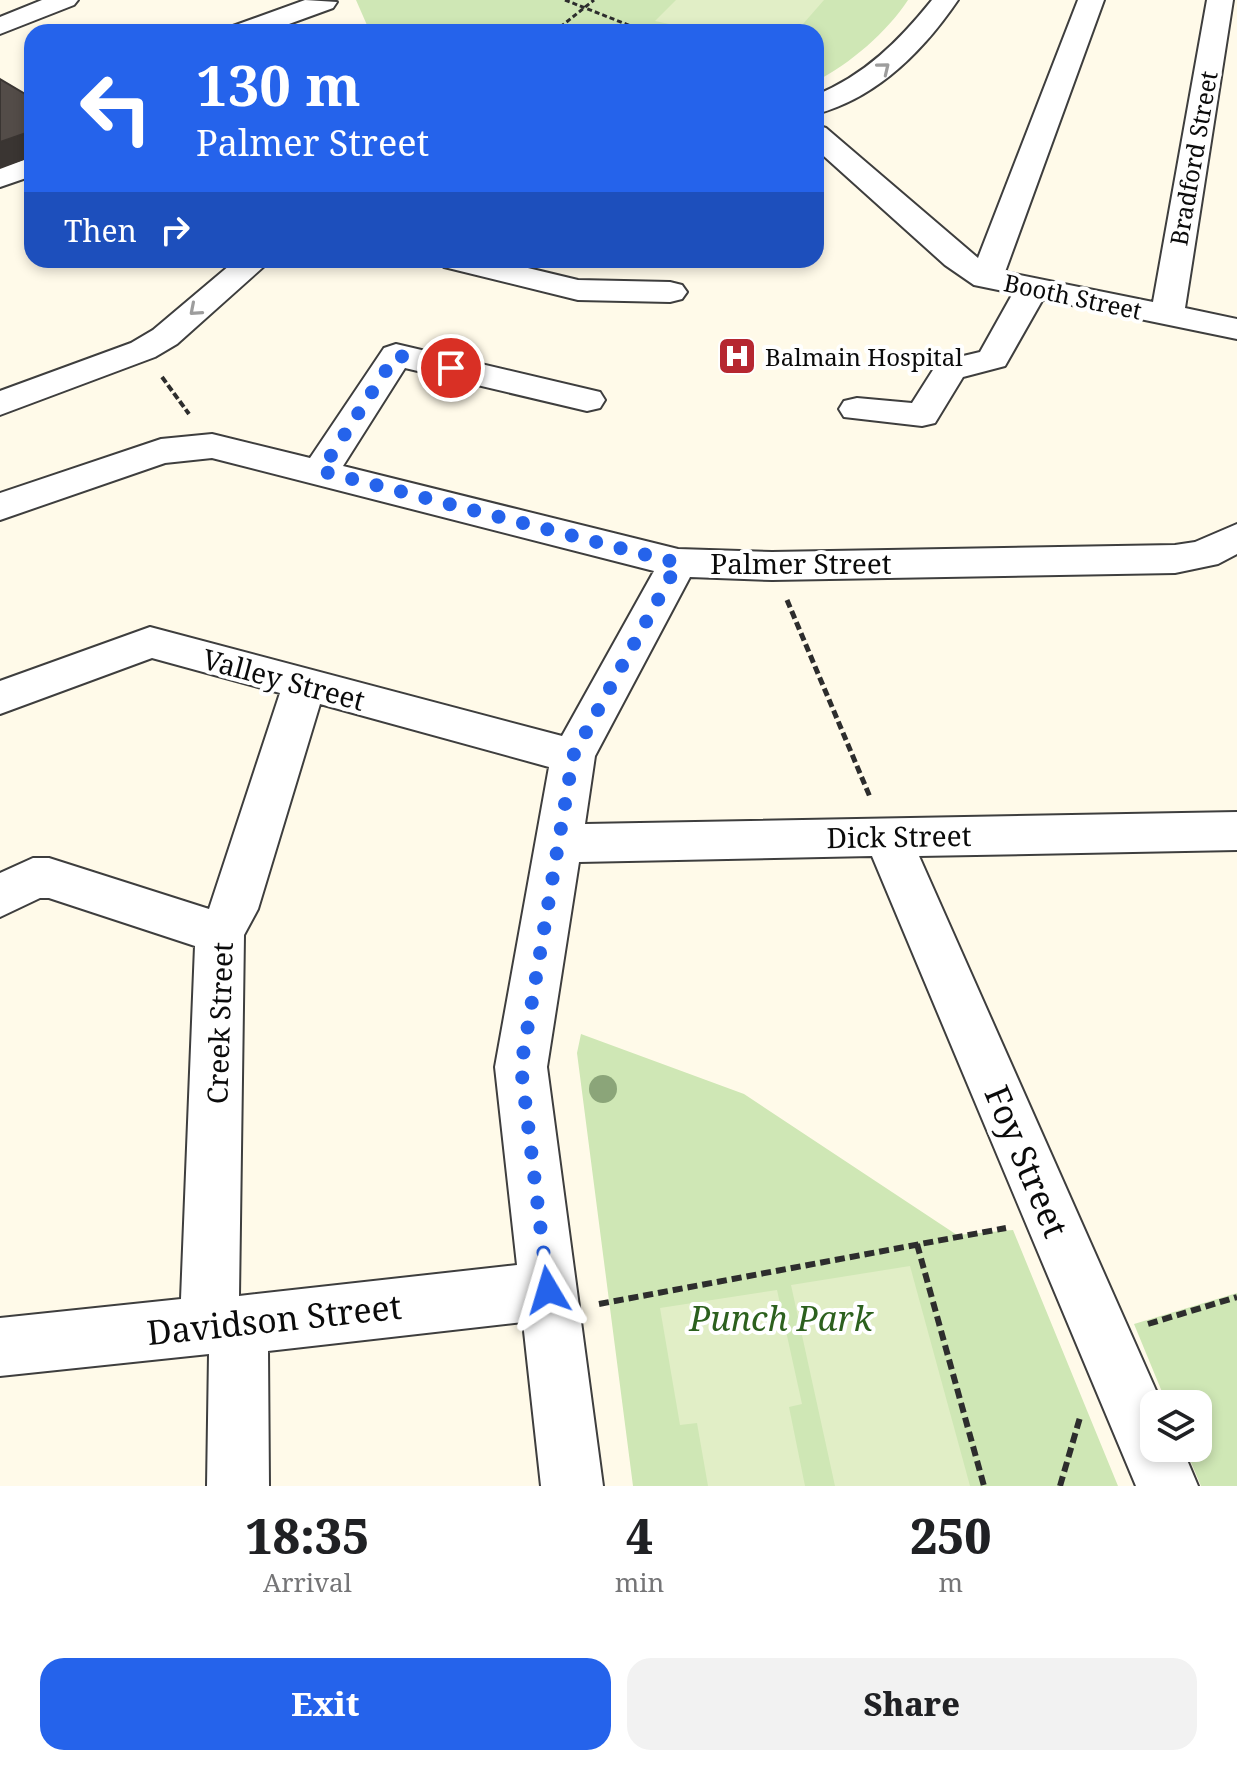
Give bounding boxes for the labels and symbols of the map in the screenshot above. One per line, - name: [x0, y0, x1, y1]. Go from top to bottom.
- one-way arrow: [875, 64, 890, 78]
- street label: Bradford Street: [1161, 68, 1225, 248]
- street label: Booth Street: [1001, 265, 1145, 327]
- one-way arrow: [190, 301, 205, 315]
- pin: [417, 334, 485, 402]
- hospital icon: Balmain Hospital: [716, 335, 758, 377]
- place label: Balmain Hospital: [765, 340, 963, 373]
- street label: Palmer Street: [710, 544, 892, 582]
- street label: Valley Street: [199, 639, 369, 719]
- street label: Dick Street: [826, 816, 972, 856]
- street label: Creek Street: [197, 941, 241, 1105]
- street label: Foy Street: [974, 1078, 1080, 1244]
- position arrow: [506, 1248, 590, 1332]
- street label: Davidson Street: [144, 1283, 404, 1355]
- park label: Punch Park: [688, 1295, 874, 1341]

